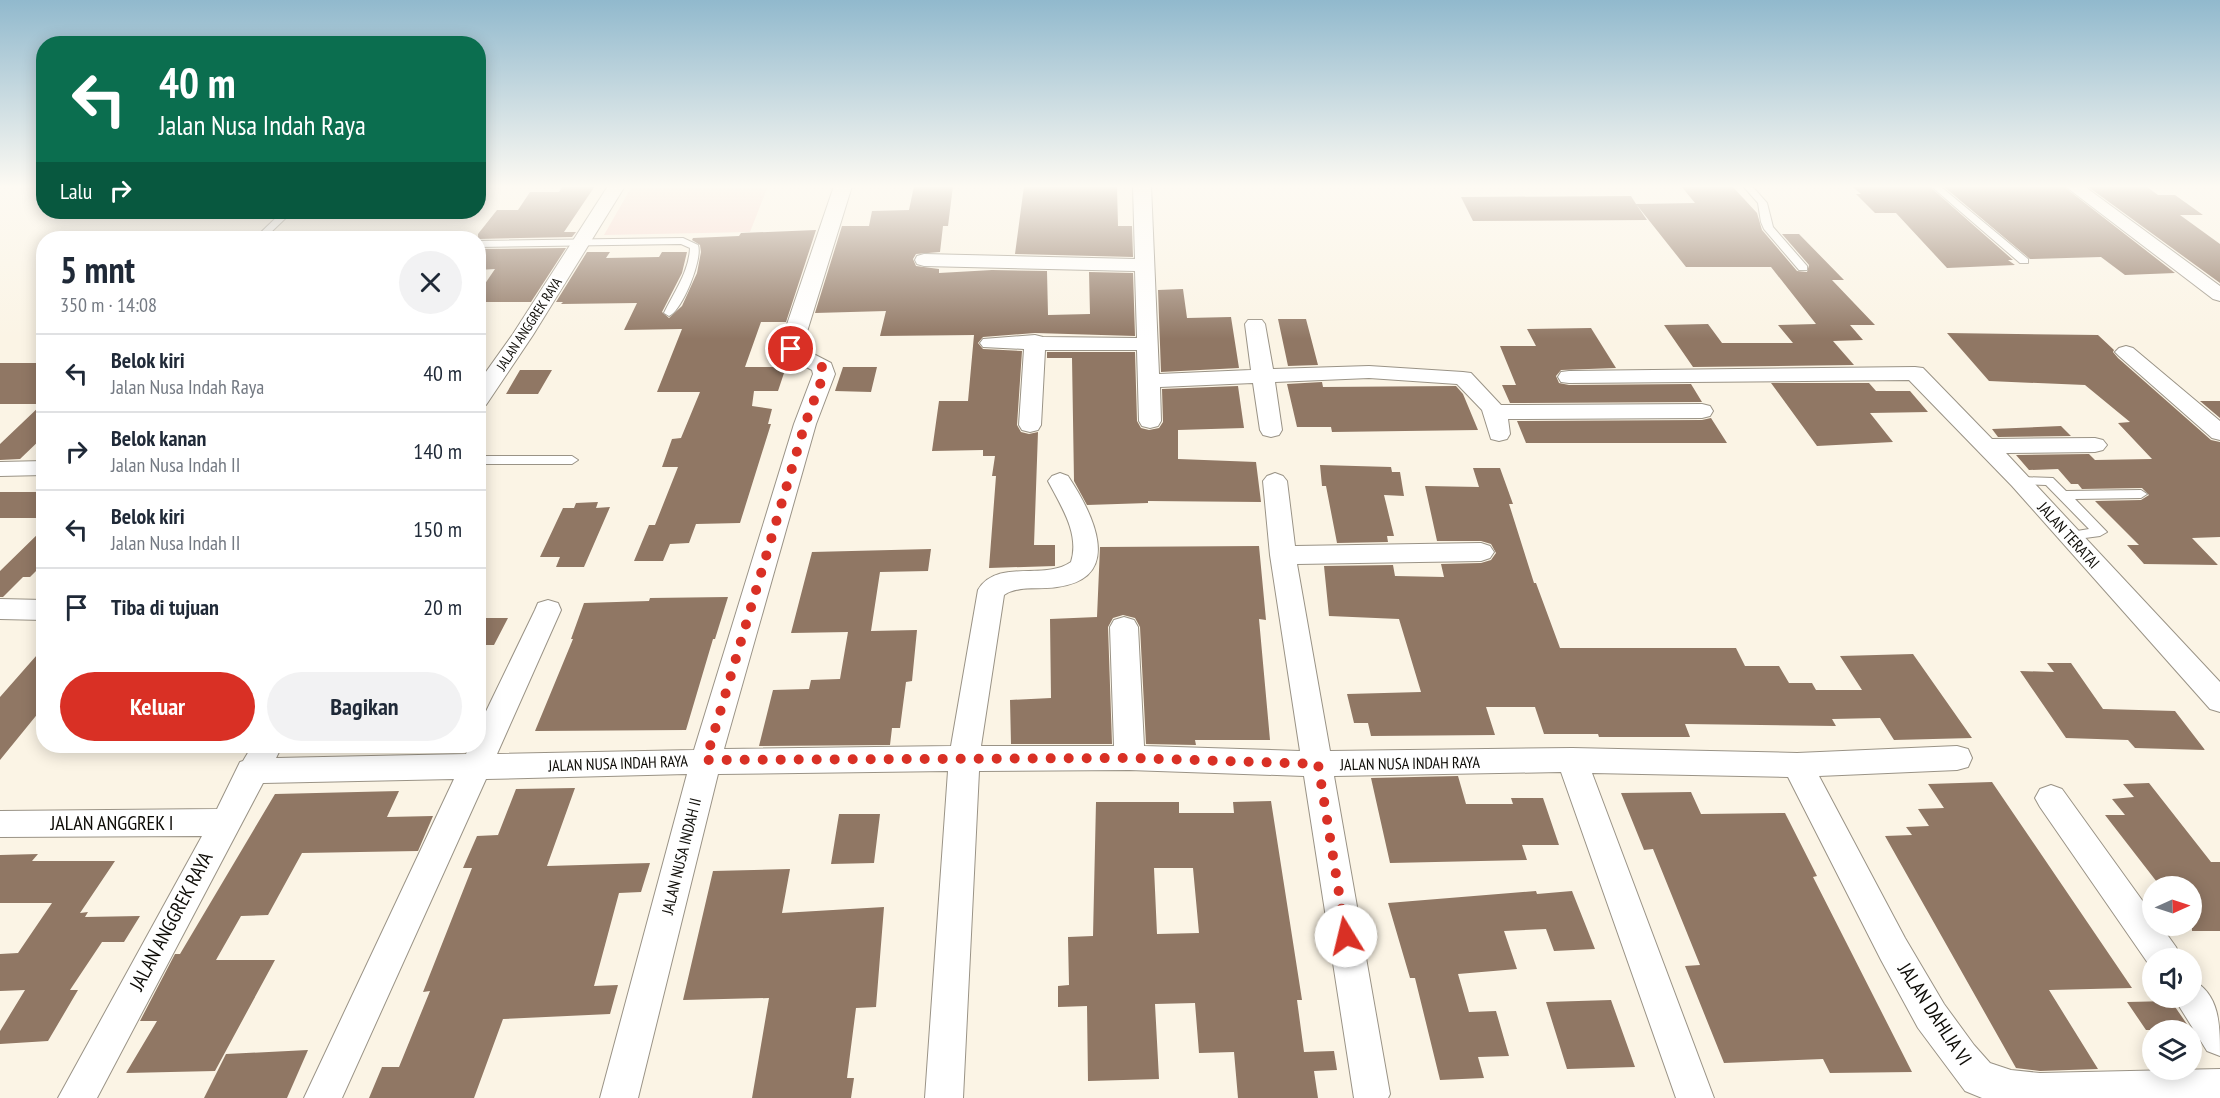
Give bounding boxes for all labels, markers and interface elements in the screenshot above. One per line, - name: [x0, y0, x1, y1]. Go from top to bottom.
- text: 40 m: [159, 55, 236, 110]
- icon: left: [60, 60, 138, 138]
- text: Jalan Nusa Indah Raya: [159, 108, 366, 142]
- icon: right: [104, 174, 137, 207]
- text: Lalu: [60, 177, 92, 205]
- text: 5 mnt: [60, 246, 135, 293]
- button: close: [399, 251, 462, 314]
- street label: JALAN ANGGREK RAYA: [492, 274, 566, 375]
- text: 350 m · 14:08: [60, 292, 157, 318]
- pin: [765, 323, 816, 374]
- icon: arrive: [774, 332, 807, 365]
- text: Belok kiri: [111, 346, 185, 374]
- icon: left: [60, 357, 93, 390]
- text: 40 m: [423, 359, 462, 387]
- text: Jalan Nusa Indah Raya: [111, 374, 264, 400]
- text: Belok kanan: [111, 424, 206, 452]
- icon: right: [60, 435, 93, 468]
- text: 140 m: [413, 437, 462, 465]
- text: Jalan Nusa Indah II: [111, 452, 240, 478]
- street label: JALAN TERATAI: [2033, 497, 2104, 572]
- text: Belok kiri: [111, 502, 185, 530]
- icon: left: [60, 513, 93, 546]
- text: 150 m: [413, 515, 462, 543]
- text: Jalan Nusa Indah II: [111, 530, 240, 556]
- icon: arrive: [60, 591, 93, 624]
- text: Tiba di tujuan: [111, 593, 219, 621]
- text: 20 m: [423, 593, 462, 621]
- button: Keluar: [60, 672, 255, 741]
- button: Bagikan: [267, 672, 462, 741]
- street label: JALAN NUSA INDAH RAYA: [547, 751, 689, 775]
- street label: JALAN NUSA INDAH RAYA: [1339, 752, 1480, 774]
- street label: JALAN NUSA INDAH II: [657, 796, 705, 917]
- street label: JALAN ANGGREK I: [50, 810, 173, 836]
- street label: JALAN ANGGREK RAYA: [123, 847, 219, 996]
- north arrow: [2142, 876, 2202, 936]
- map controls: [2142, 876, 2202, 1080]
- position arrow: [1314, 904, 1378, 968]
- button: sound: [2142, 948, 2202, 1008]
- street label: JALAN DAHLIA VI: [1892, 957, 1978, 1070]
- button: layers: [2142, 1020, 2202, 1080]

